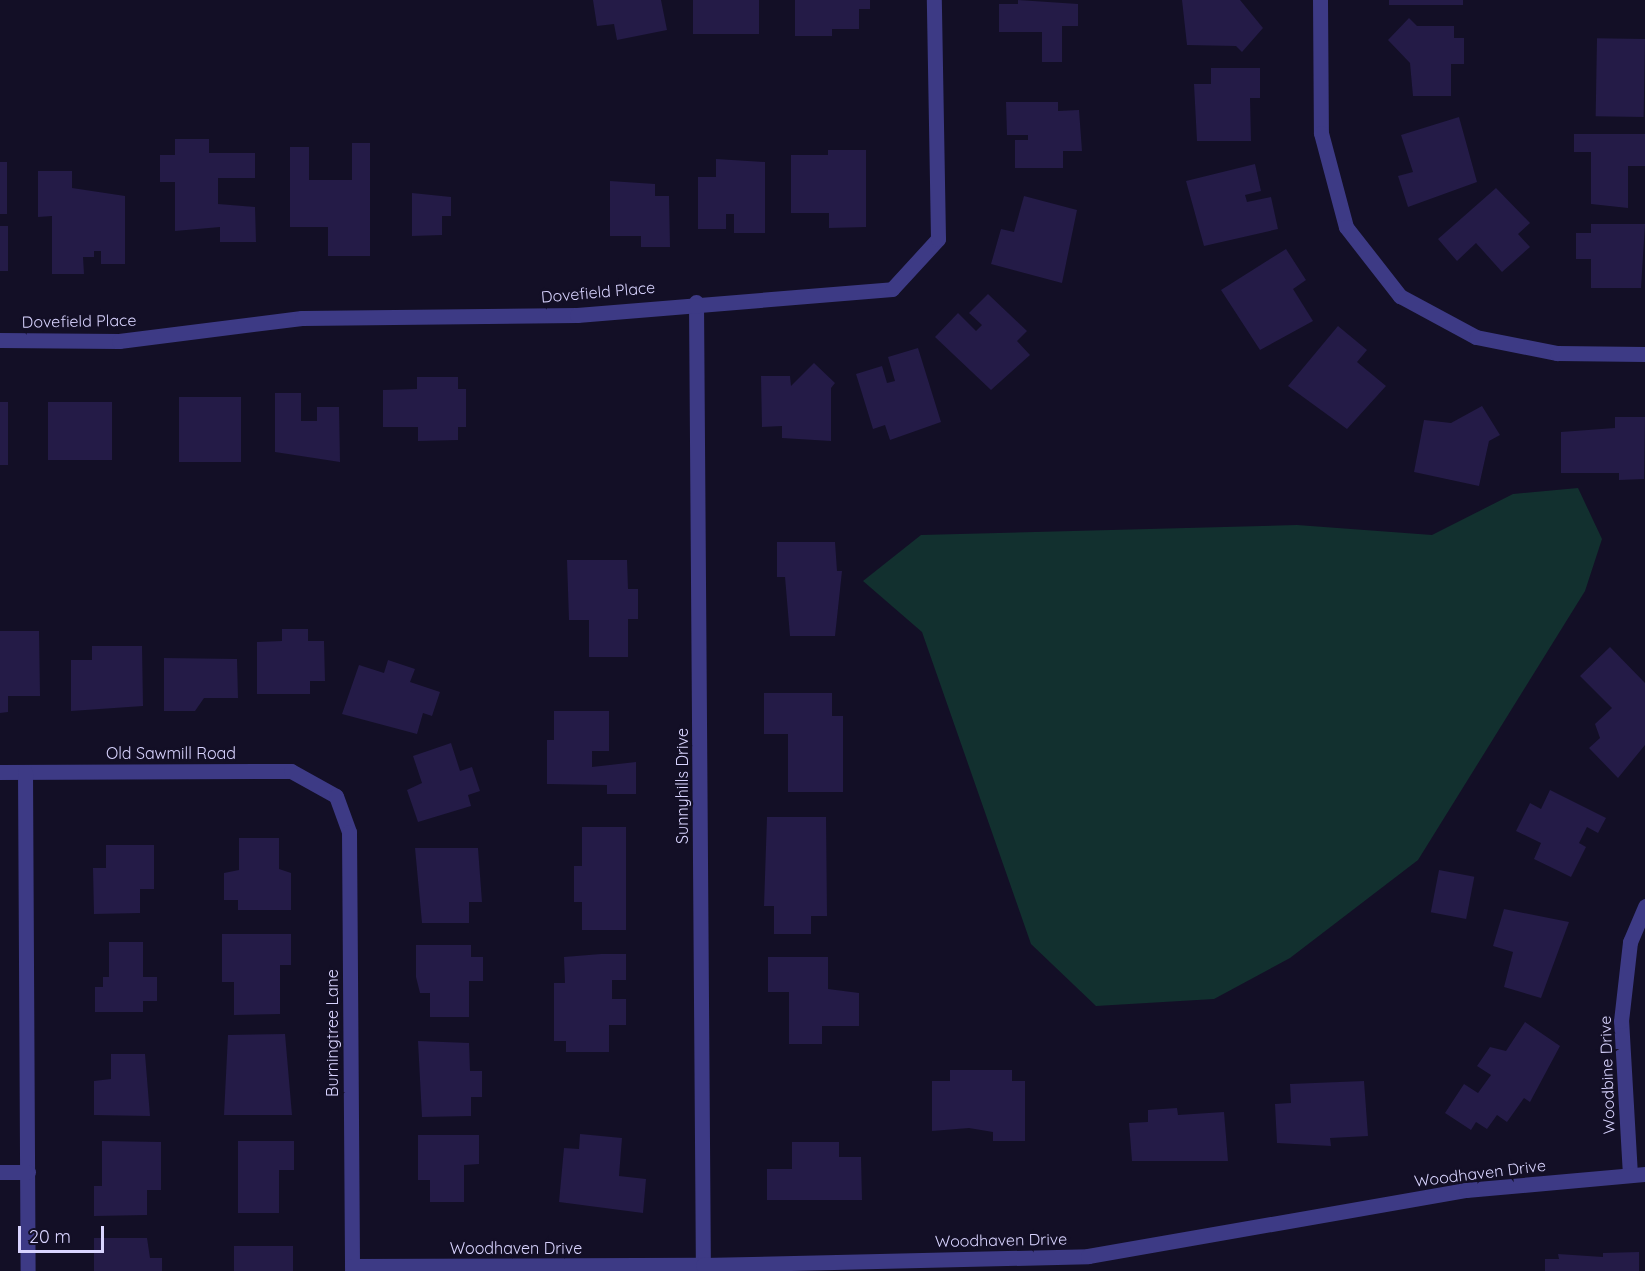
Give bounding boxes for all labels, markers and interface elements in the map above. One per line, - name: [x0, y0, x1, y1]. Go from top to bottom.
- street label: Dovefield Place: [540, 277, 656, 307]
- street label: Dovefield Place: [22, 310, 136, 332]
- street label: Sunnyhills Drive: [672, 728, 692, 844]
- street label: Old Sawmill Road: [106, 743, 236, 763]
- street label: Burningtree Lane: [322, 969, 342, 1097]
- street label: Woodbine Drive: [1595, 1015, 1619, 1135]
- street label: Woodhaven Drive: [1413, 1155, 1547, 1191]
- scale bar: [21, 1214, 106, 1252]
- text: 20 m: [29, 1225, 71, 1248]
- street label: Woodhaven Drive: [935, 1229, 1067, 1251]
- street label: Woodhaven Drive: [450, 1238, 582, 1258]

